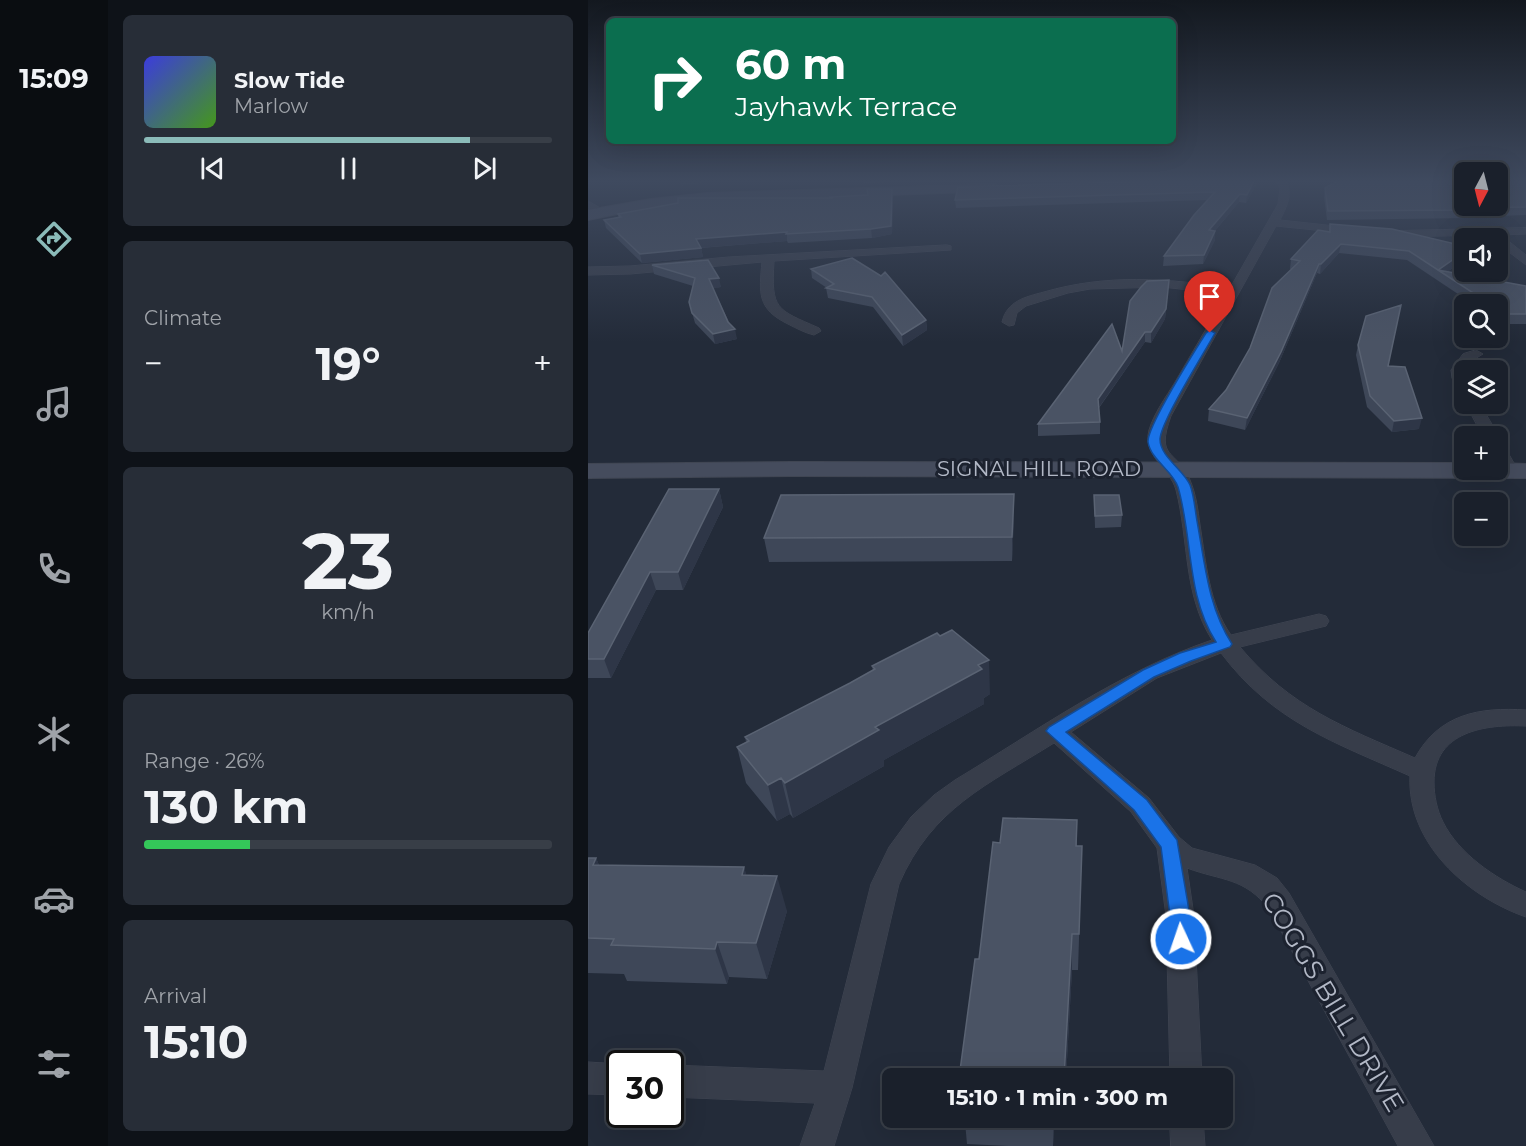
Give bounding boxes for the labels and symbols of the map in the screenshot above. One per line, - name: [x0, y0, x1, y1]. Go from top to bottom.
- north arrow: [1454, 162, 1508, 216]
- pin: [1184, 271, 1235, 333]
- street label: SIGNAL HILL ROAD: [937, 456, 1141, 481]
- street label: COGGS BILL DRIVE: [1255, 887, 1411, 1117]
- position arrow: [1149, 907, 1213, 971]
- speed limit sign: 30: [606, 1050, 684, 1128]

